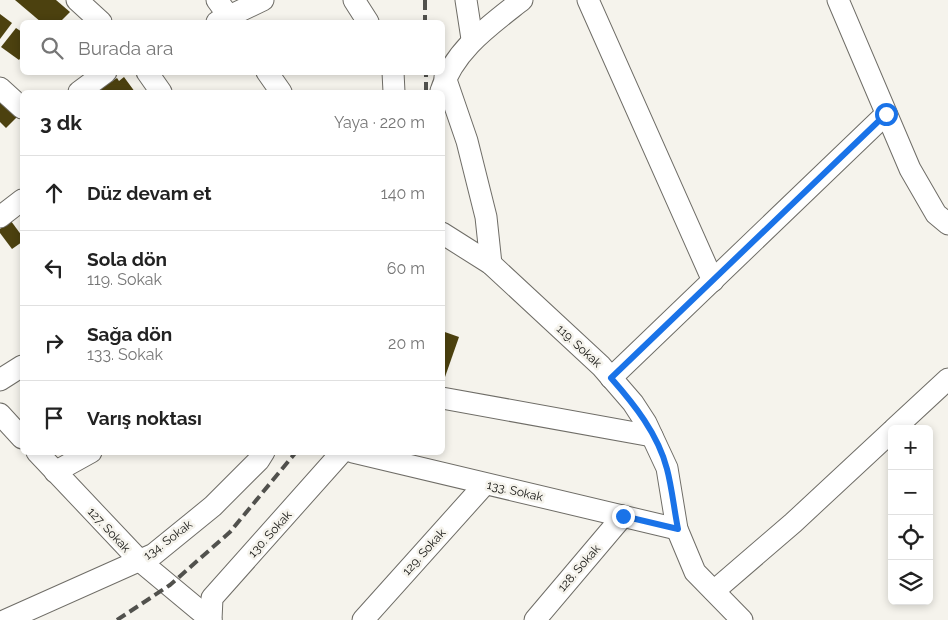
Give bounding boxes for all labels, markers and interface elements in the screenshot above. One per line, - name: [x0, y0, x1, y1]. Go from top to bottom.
- search box: [20, 20, 445, 75]
- icon: search: [38, 34, 66, 62]
- text: Burada ara: [78, 37, 173, 59]
- route start: [875, 103, 898, 126]
- text: 3 dk: [40, 110, 82, 135]
- text: Yaya · 220 m: [334, 113, 425, 132]
- icon: ahead: [40, 179, 68, 207]
- text: Düz devam et: [87, 182, 212, 204]
- text: 140 m: [381, 184, 425, 203]
- text: Sola dön: [87, 248, 167, 270]
- icon: left: [40, 254, 68, 282]
- text: 60 m: [387, 259, 425, 278]
- text: 119. Sokak: [87, 270, 162, 289]
- street label: 119. Sokak: [554, 322, 605, 371]
- text: Sağa dön: [87, 323, 172, 345]
- icon: right: [40, 329, 68, 357]
- text: 20 m: [388, 334, 425, 353]
- text: 133. Sokak: [87, 345, 163, 364]
- icon: arrive: [40, 404, 68, 432]
- text: Varış noktası: [87, 407, 202, 429]
- map controls: [888, 425, 933, 605]
- button: +: [888, 425, 933, 470]
- button: −: [888, 470, 933, 515]
- street label: 133. Sokak: [486, 478, 545, 504]
- street label: 127. Sokak: [85, 505, 134, 556]
- route end: [612, 505, 635, 528]
- street label: 130. Sokak: [245, 507, 295, 560]
- button: locate: [888, 515, 933, 560]
- street label: 134. Sokak: [141, 517, 196, 563]
- street label: 129. Sokak: [400, 526, 449, 578]
- street label: 128. Sokak: [555, 541, 604, 594]
- button: layers: [888, 560, 933, 605]

